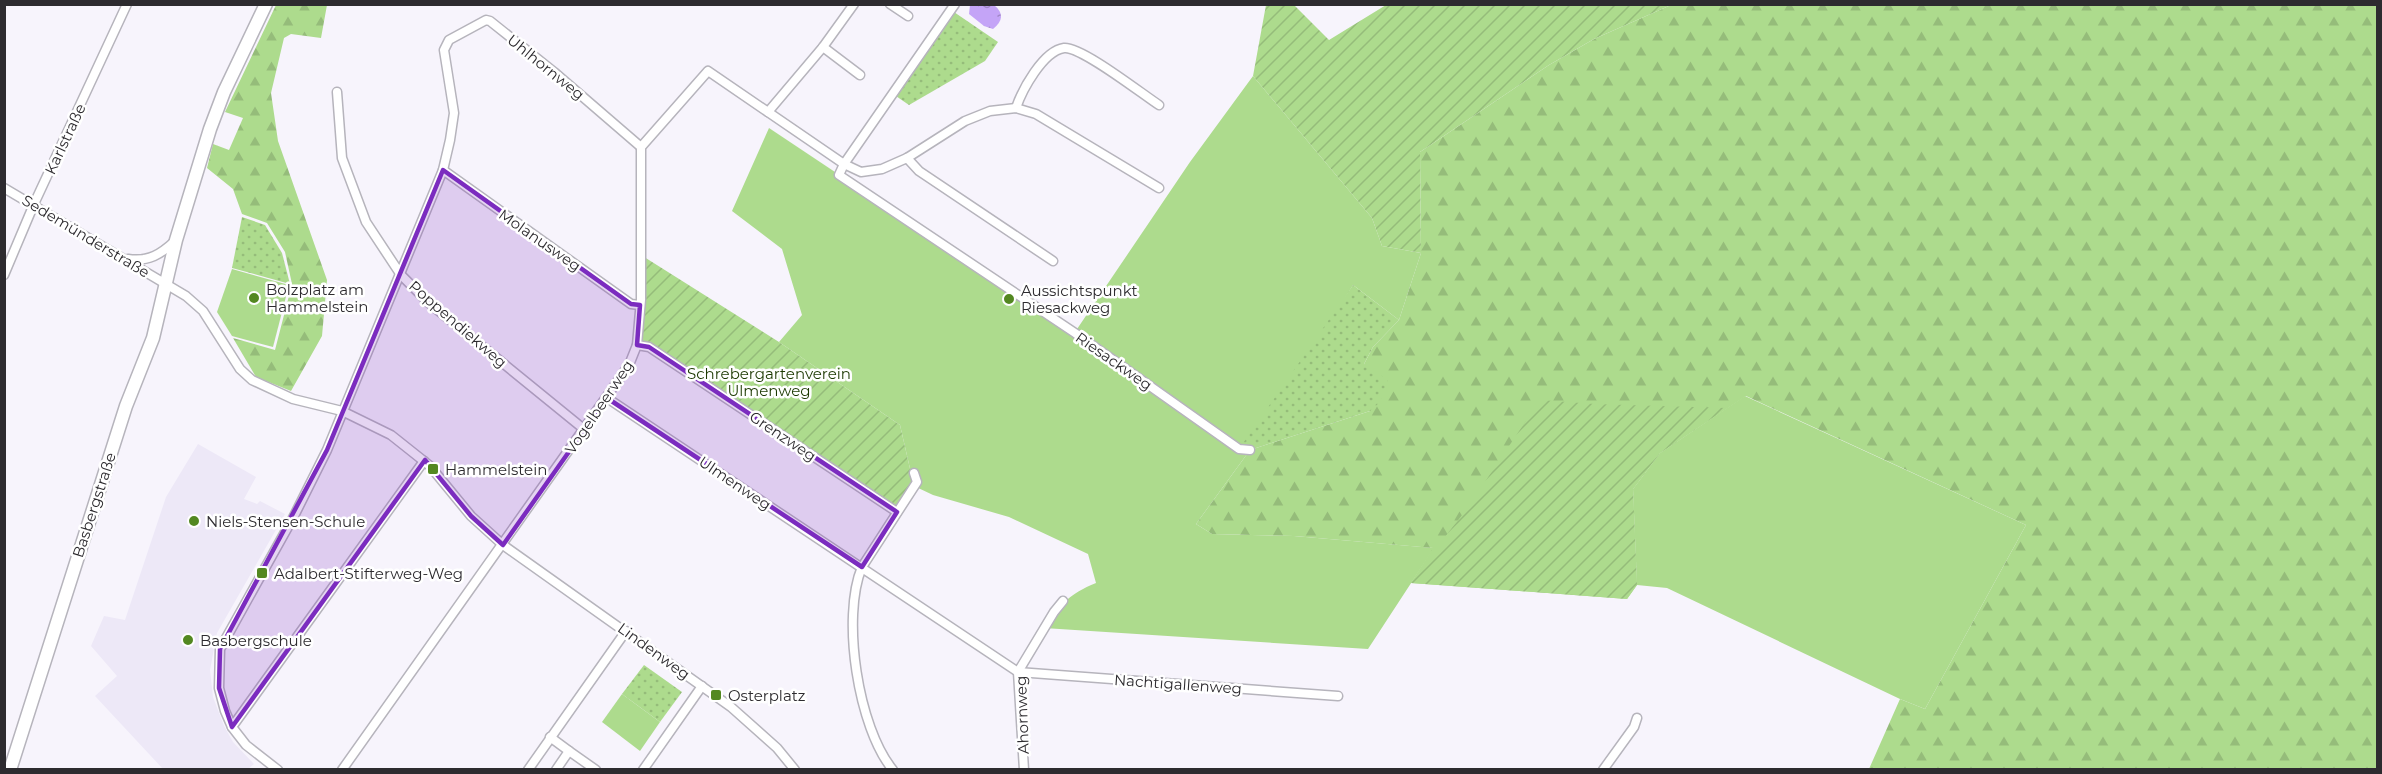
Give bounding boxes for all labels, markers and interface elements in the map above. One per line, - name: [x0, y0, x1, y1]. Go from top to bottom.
- street label: Uhlhornweg: [504, 30, 588, 104]
- street label: Karlstraße: [40, 101, 90, 177]
- street label: Sedemünderstraße: [19, 190, 153, 282]
- street label: Molanusweg: [495, 205, 585, 275]
- street label: Poppendiekweg: [405, 276, 511, 372]
- place label: Bolzplatz am Hammelstein: [266, 280, 368, 316]
- place label: Aussichtspunkt Riesackweg: [1021, 281, 1138, 317]
- marker: Bolzplatz am Hammelstein: [247, 291, 261, 305]
- marker: Aussichtspunkt Riesackweg: [1002, 292, 1016, 306]
- street label: Riesackweg: [1072, 328, 1156, 394]
- street label: Vogelbeerweg: [561, 356, 637, 458]
- park label: Schrebergartenverein Ulmenweg: [687, 364, 851, 400]
- street label: Grenzweg: [746, 407, 820, 465]
- street label: Basbergstraße: [68, 450, 120, 560]
- street label: Ulmenweg: [695, 452, 775, 514]
- place label: Hammelstein: [445, 460, 547, 479]
- marker: Hammelstein: [426, 462, 440, 476]
- place label: Niels-Stensen-Schule: [206, 512, 365, 531]
- marker: Niels-Stensen-Schule: [187, 514, 201, 528]
- place label: Adalbert-Stifterweg-Weg: [274, 564, 463, 583]
- marker: Adalbert-Stifterweg-Weg: [255, 566, 269, 580]
- street label: Lindenweg: [614, 618, 694, 684]
- place label: Basbergschule: [200, 631, 312, 650]
- marker: Basbergschule: [181, 633, 195, 647]
- street label: Nachtigallenweg: [1113, 670, 1243, 698]
- street label: Ahornweg: [1011, 675, 1033, 755]
- place label: Osterplatz: [728, 686, 806, 705]
- marker: Osterplatz: [709, 688, 723, 702]

